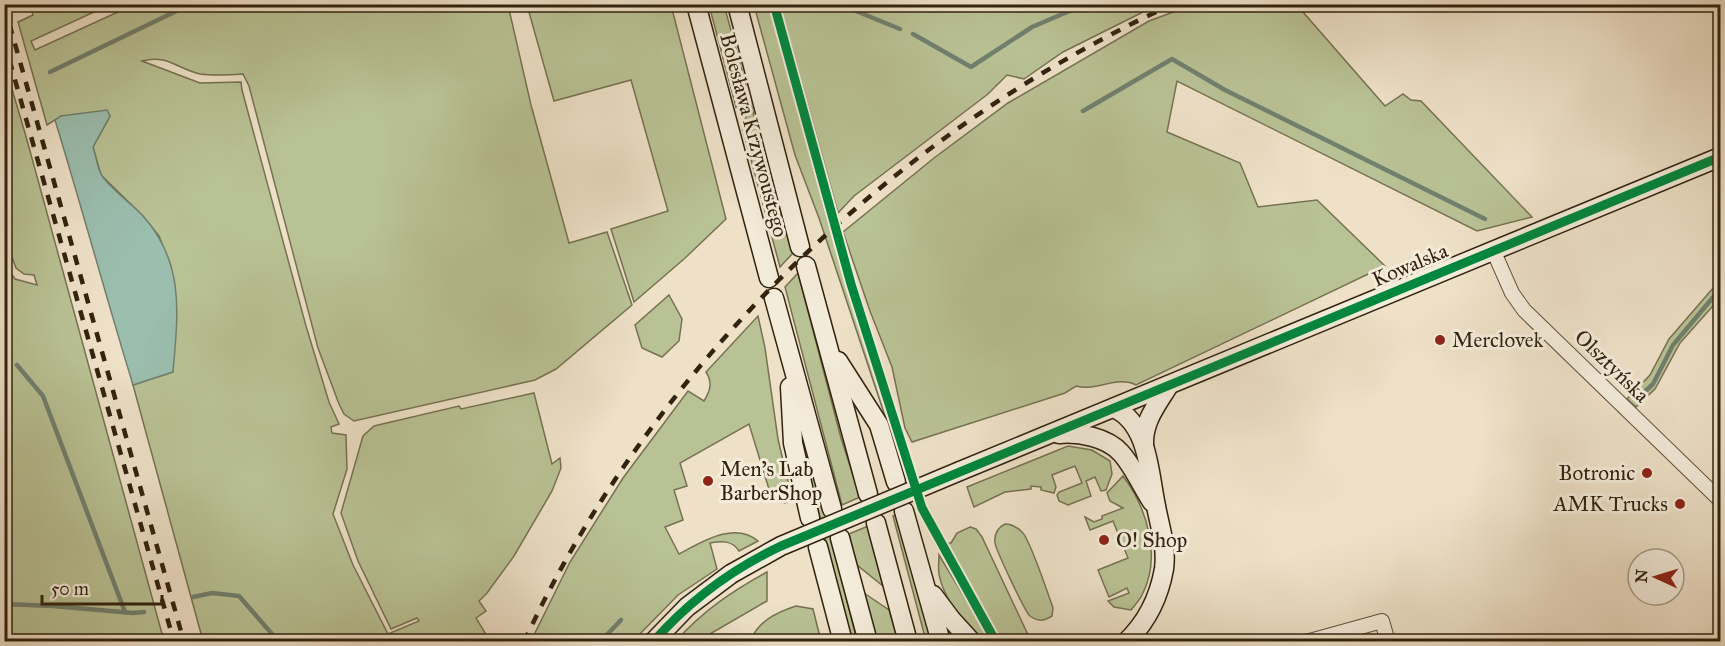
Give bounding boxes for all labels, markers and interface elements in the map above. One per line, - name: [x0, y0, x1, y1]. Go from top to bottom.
- street label: Bolesława Krzywoustego: [714, 30, 794, 240]
- street label: Kowalska: [1368, 237, 1452, 293]
- street label: Olsztyńska: [1569, 324, 1655, 408]
- place label: Merclovek: [1452, 327, 1543, 353]
- marker: Merclovek: [1433, 333, 1447, 347]
- place label: Men's Lab BarberShop: [720, 456, 822, 506]
- place label: Botronic: [1559, 460, 1635, 486]
- marker: Botronic: [1640, 466, 1654, 480]
- marker: Men's Lab BarberShop: [701, 474, 715, 488]
- place label: AMK Trucks: [1552, 491, 1668, 517]
- marker: AMK Trucks: [1673, 497, 1687, 511]
- place label: O! Shop: [1116, 527, 1187, 553]
- marker: O! Shop: [1097, 533, 1111, 547]
- north arrow: [1626, 547, 1686, 607]
- scale bar: [42, 568, 162, 606]
- text: N: [1632, 568, 1652, 583]
- text: 50 m: [51, 578, 89, 600]

